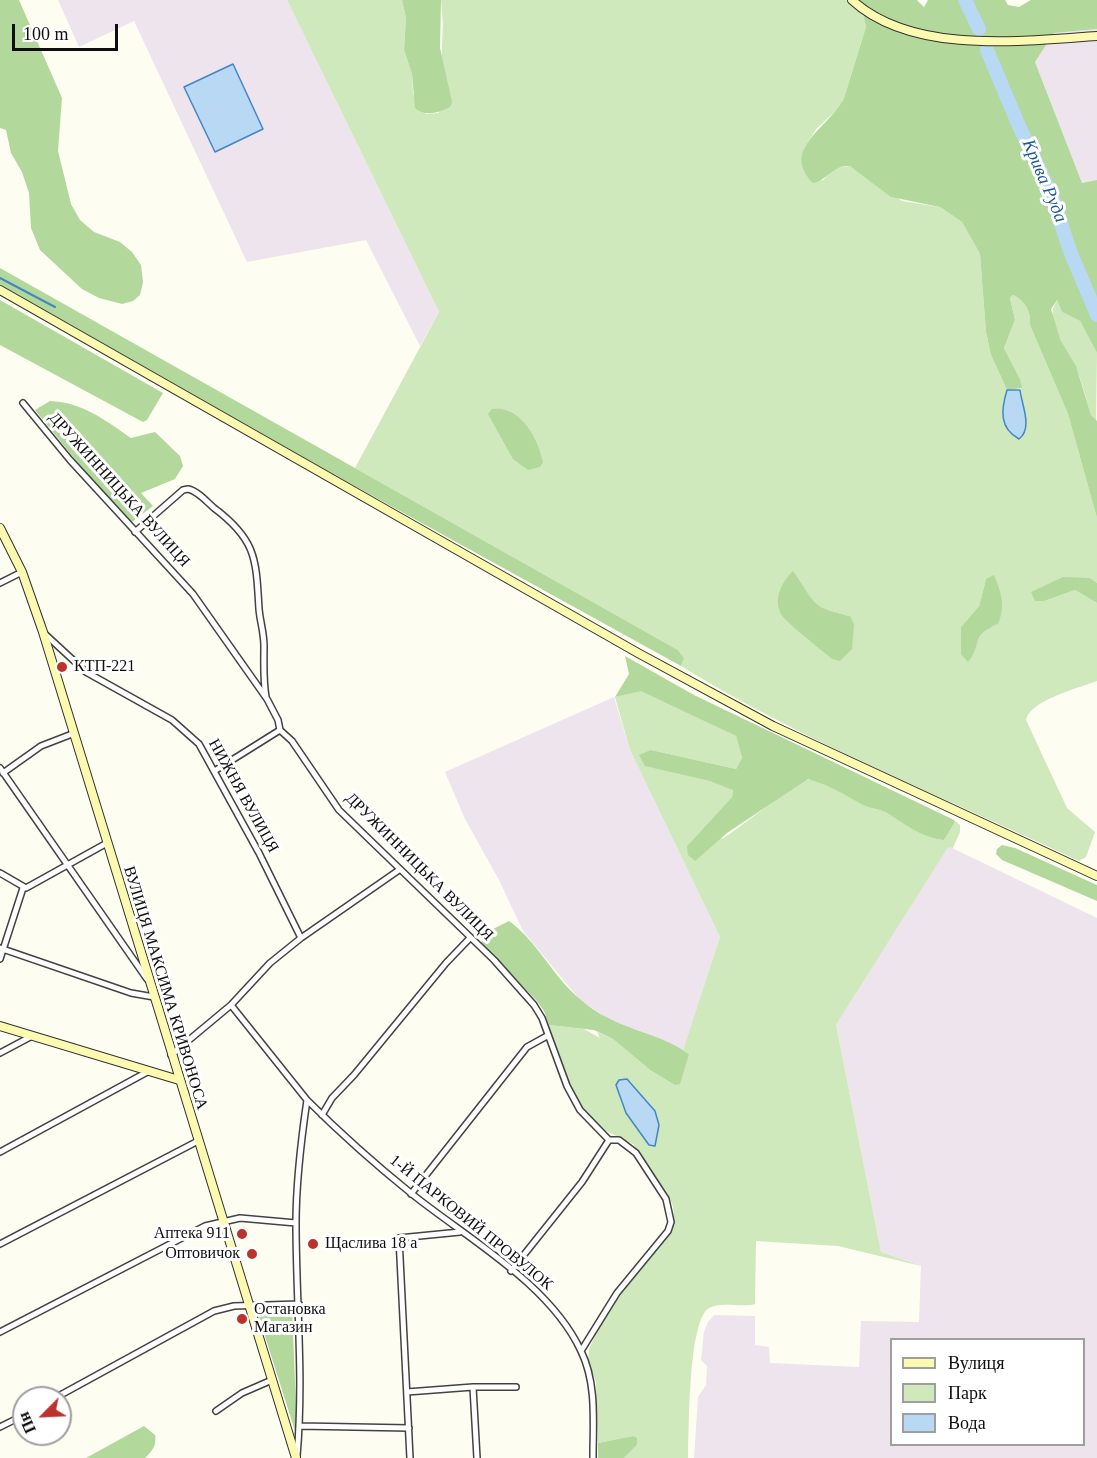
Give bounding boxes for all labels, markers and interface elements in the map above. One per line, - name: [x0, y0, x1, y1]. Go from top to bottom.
- scale bar: [15, 12, 122, 50]
- text: 100 m: [23, 24, 69, 44]
- water label: Крива Руда: [1017, 136, 1071, 226]
- street label: ДРУЖИННИЦЬКА ВУЛИЦЯ: [44, 409, 194, 571]
- place label: КТП-221: [74, 657, 135, 677]
- marker: КТП-221: [55, 660, 69, 674]
- street label: НИЖНЯ ВУЛИЦЯ: [204, 736, 282, 856]
- street label: ДРУЖИННИЦЬКА ВУЛИЦЯ: [341, 789, 497, 945]
- street label: ВУЛИЦЯ МАКСИМА КРИВОНОСА: [119, 864, 211, 1112]
- street label: 1-Й ПАРКОВИЙ ПРОВУЛОК: [385, 1151, 557, 1295]
- place label: Аптека 911: [154, 1224, 230, 1244]
- marker: Аптека 911: [235, 1227, 249, 1241]
- place label: Щаслива 18 а: [325, 1234, 417, 1254]
- marker: Щаслива 18 а: [306, 1237, 320, 1251]
- place label: Оптовичок: [165, 1244, 240, 1264]
- marker: Оптовичок: [245, 1247, 259, 1261]
- place label: Остановка Магазин: [254, 1300, 326, 1338]
- marker: Остановка Магазин: [235, 1312, 249, 1326]
- legend: [890, 1338, 1085, 1446]
- text: Вулиця: [948, 1353, 1005, 1373]
- text: Парк: [948, 1383, 987, 1403]
- north arrow: [12, 1386, 72, 1446]
- text: Пн: [15, 1409, 39, 1436]
- text: Вода: [948, 1413, 986, 1433]

